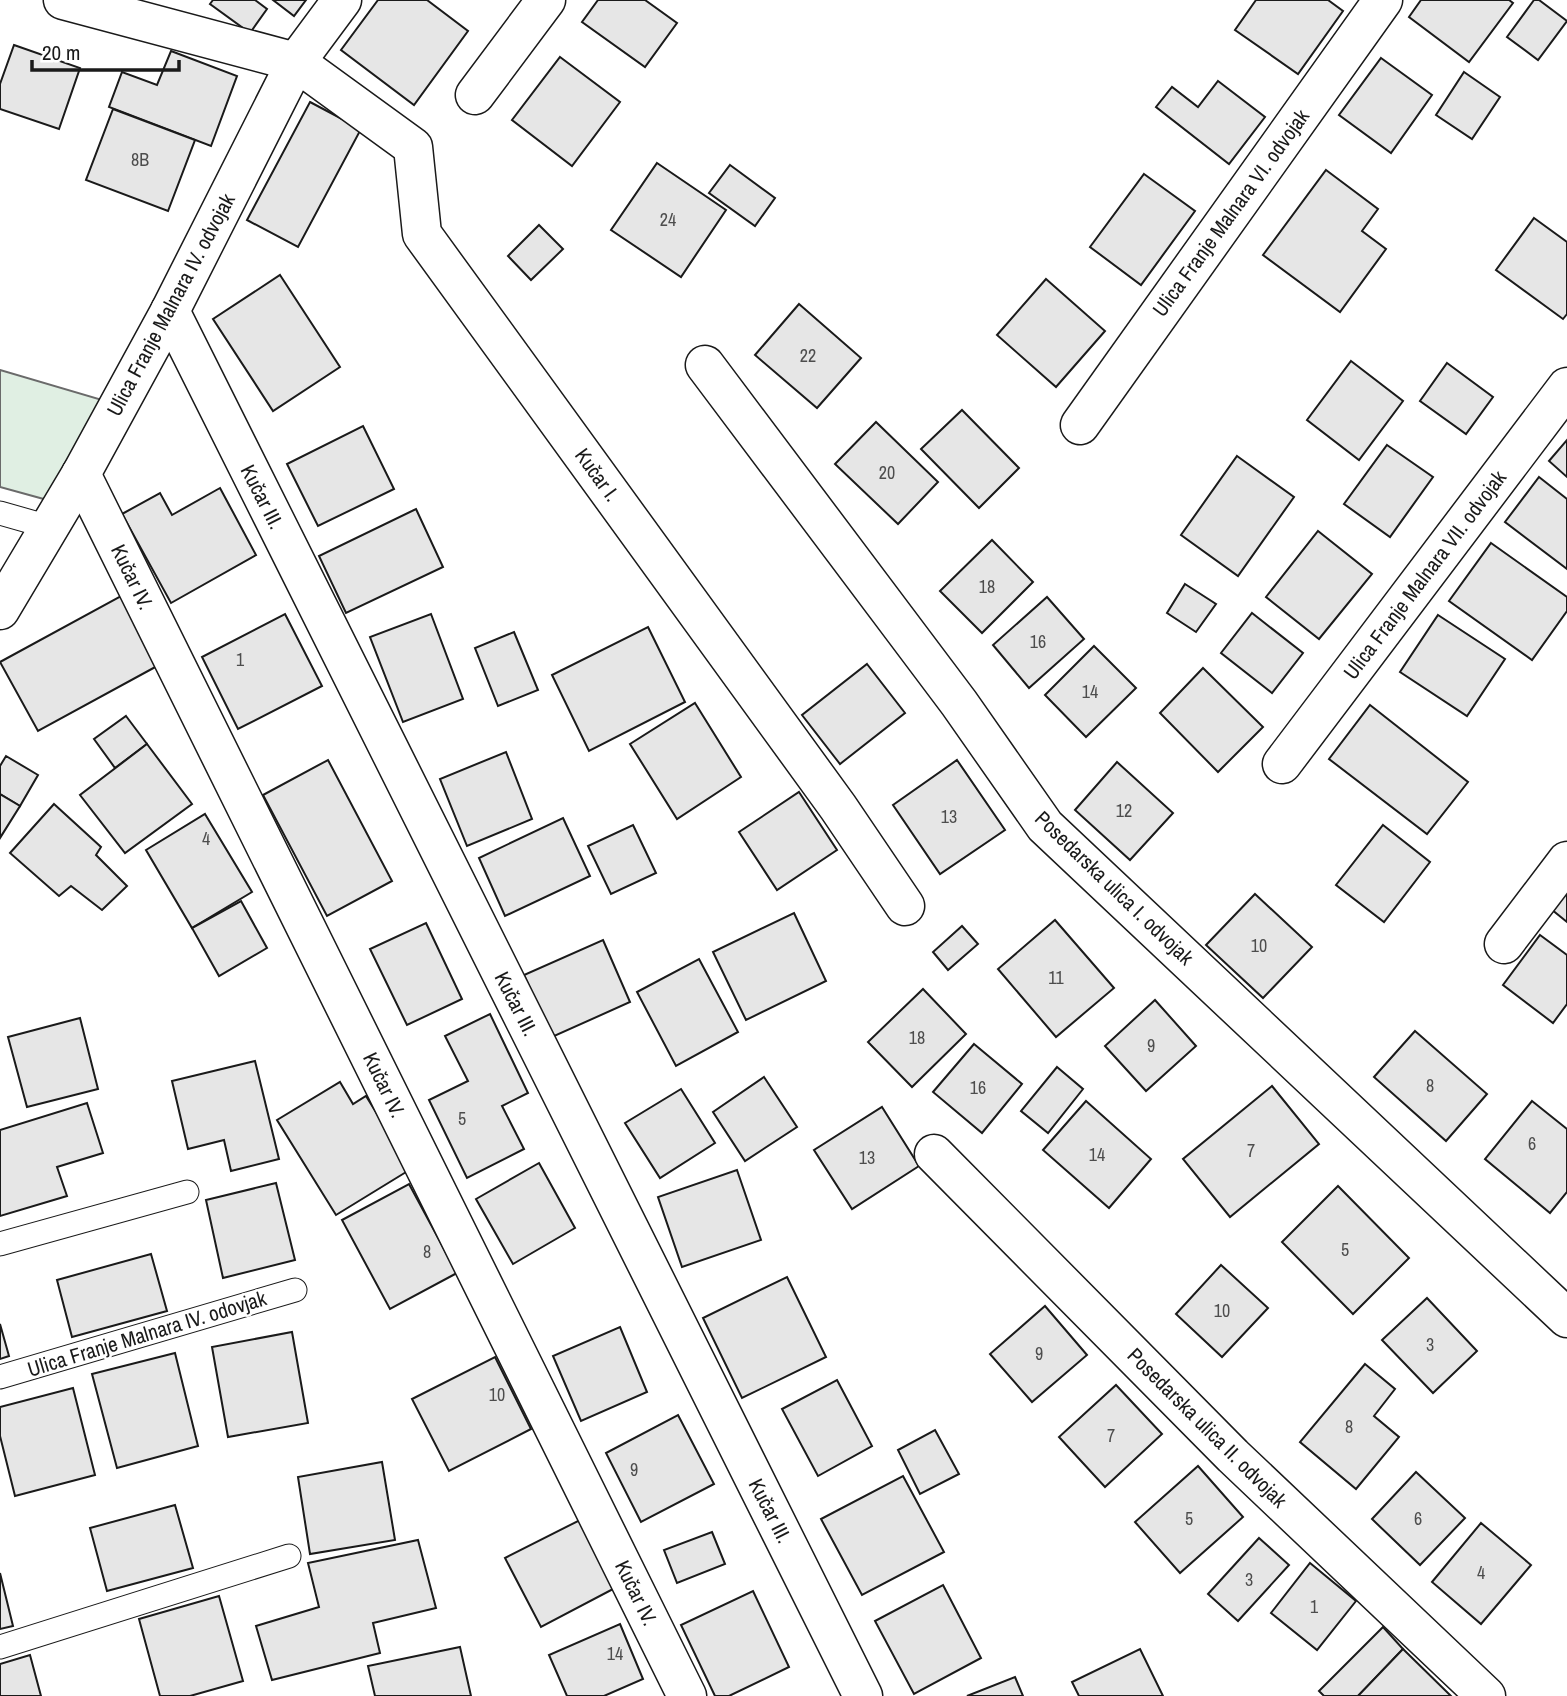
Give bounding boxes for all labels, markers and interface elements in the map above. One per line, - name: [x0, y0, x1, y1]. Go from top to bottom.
- scale bar: [32, 28, 178, 72]
- text: 20 m: [42, 38, 80, 67]
- street label: Ulica Franje Malnara VI. odvojak: [1145, 103, 1316, 322]
- house number: 8B: [131, 147, 149, 172]
- street label: Ulica Franje Malnara IV. odvojak: [99, 188, 242, 421]
- house number: 24: [660, 207, 676, 232]
- house number: 22: [800, 343, 816, 368]
- street label: Kučar I.: [568, 442, 627, 507]
- street label: Kučar III.: [234, 459, 291, 534]
- house number: 20: [879, 460, 895, 485]
- street label: Ulica Franje Malnara VII. odvojak: [1336, 464, 1513, 685]
- street label: Kučar IV.: [104, 539, 161, 614]
- house number: 18: [979, 574, 995, 599]
- house number: 16: [1030, 629, 1046, 654]
- house number: 1: [236, 647, 245, 672]
- house number: 14: [1082, 679, 1098, 704]
- house number: 12: [1116, 798, 1132, 823]
- house number: 13: [941, 804, 957, 829]
- street label: Posedarska ulica I. odvojak: [1029, 804, 1200, 971]
- house number: 4: [202, 826, 210, 851]
- house number: 10: [1251, 933, 1267, 958]
- house number: 11: [1048, 965, 1064, 990]
- street label: Kučar III.: [488, 966, 545, 1041]
- house number: 18: [909, 1025, 925, 1050]
- house number: 9: [1147, 1033, 1155, 1058]
- street label: Kučar IV.: [356, 1047, 413, 1122]
- house number: 8: [1426, 1073, 1434, 1098]
- house number: 16: [970, 1075, 986, 1100]
- house number: 5: [458, 1106, 466, 1131]
- house number: 6: [1528, 1131, 1536, 1156]
- house number: 7: [1247, 1138, 1255, 1163]
- house number: 14: [1089, 1142, 1105, 1167]
- house number: 13: [859, 1145, 875, 1170]
- house number: 5: [1341, 1237, 1349, 1262]
- house number: 8: [423, 1239, 431, 1264]
- street label: Ulica Franje Malnara IV. odovjak: [24, 1283, 270, 1384]
- house number: 10: [1214, 1298, 1230, 1323]
- house number: 3: [1426, 1332, 1434, 1357]
- house number: 9: [1035, 1341, 1043, 1366]
- street label: Posedarska ulica II. odvojak: [1121, 1341, 1294, 1514]
- house number: 10: [489, 1382, 505, 1407]
- house number: 8: [1345, 1414, 1353, 1439]
- house number: 7: [1107, 1423, 1115, 1448]
- house number: 9: [630, 1457, 638, 1482]
- street label: Kučar III.: [742, 1473, 799, 1548]
- house number: 5: [1185, 1506, 1193, 1531]
- house number: 6: [1414, 1506, 1422, 1531]
- street label: Kučar IV.: [608, 1555, 665, 1630]
- house number: 4: [1477, 1560, 1485, 1585]
- house number: 3: [1245, 1567, 1253, 1592]
- house number: 1: [1310, 1594, 1319, 1619]
- house number: 14: [607, 1641, 623, 1666]

